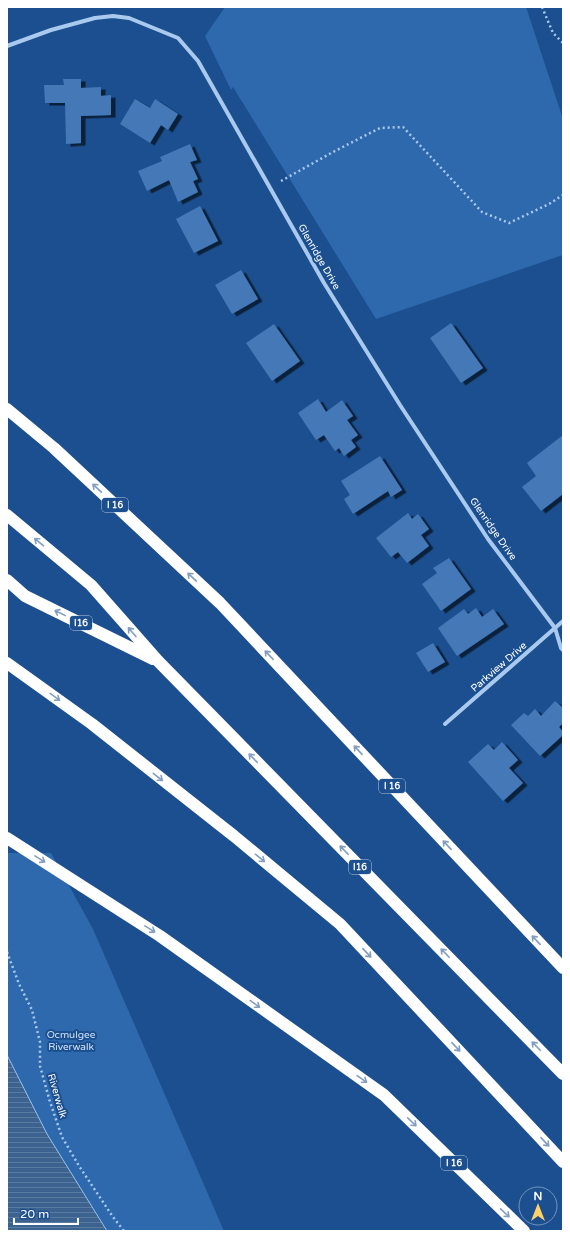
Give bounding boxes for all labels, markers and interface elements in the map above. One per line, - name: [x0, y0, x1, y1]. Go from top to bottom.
- street label: Glenridge Drive: [295, 222, 343, 292]
- one-way arrow: [92, 483, 102, 493]
- street label: Glenridge Drive: [467, 495, 519, 563]
- road number: I 16: [102, 498, 128, 512]
- one-way arrow: [34, 537, 44, 546]
- one-way arrow: [187, 572, 197, 582]
- one-way arrow: [54, 609, 66, 616]
- road number: I16: [70, 616, 92, 630]
- one-way arrow: [128, 626, 137, 637]
- street label: Parkview Drive: [469, 639, 530, 694]
- one-way arrow: [265, 650, 274, 661]
- one-way arrow: [50, 693, 61, 701]
- one-way arrow: [354, 745, 363, 755]
- one-way arrow: [248, 753, 258, 763]
- one-way arrow: [152, 773, 163, 781]
- road number: I 16: [379, 779, 405, 793]
- one-way arrow: [443, 840, 452, 850]
- one-way arrow: [339, 845, 349, 855]
- one-way arrow: [254, 853, 265, 862]
- one-way arrow: [34, 855, 45, 863]
- road number: I16: [349, 860, 371, 874]
- one-way arrow: [144, 925, 155, 933]
- one-way arrow: [532, 935, 541, 945]
- one-way arrow: [362, 947, 371, 957]
- one-way arrow: [440, 948, 450, 958]
- one-way arrow: [250, 1000, 261, 1008]
- park label: Ocmulgee Riverwalk: [47, 1029, 96, 1053]
- one-way arrow: [531, 1041, 541, 1051]
- one-way arrow: [451, 1042, 460, 1052]
- street label: Riverwalk: [45, 1072, 69, 1120]
- one-way arrow: [356, 1075, 367, 1083]
- one-way arrow: [407, 1117, 417, 1127]
- one-way arrow: [540, 1137, 549, 1147]
- road number: I 16: [441, 1156, 467, 1170]
- north arrow: [518, 1186, 558, 1226]
- text: N: [534, 1190, 542, 1203]
- scale bar: [14, 1200, 78, 1226]
- text: 20 m: [20, 1207, 49, 1221]
- one-way arrow: [500, 1208, 510, 1218]

